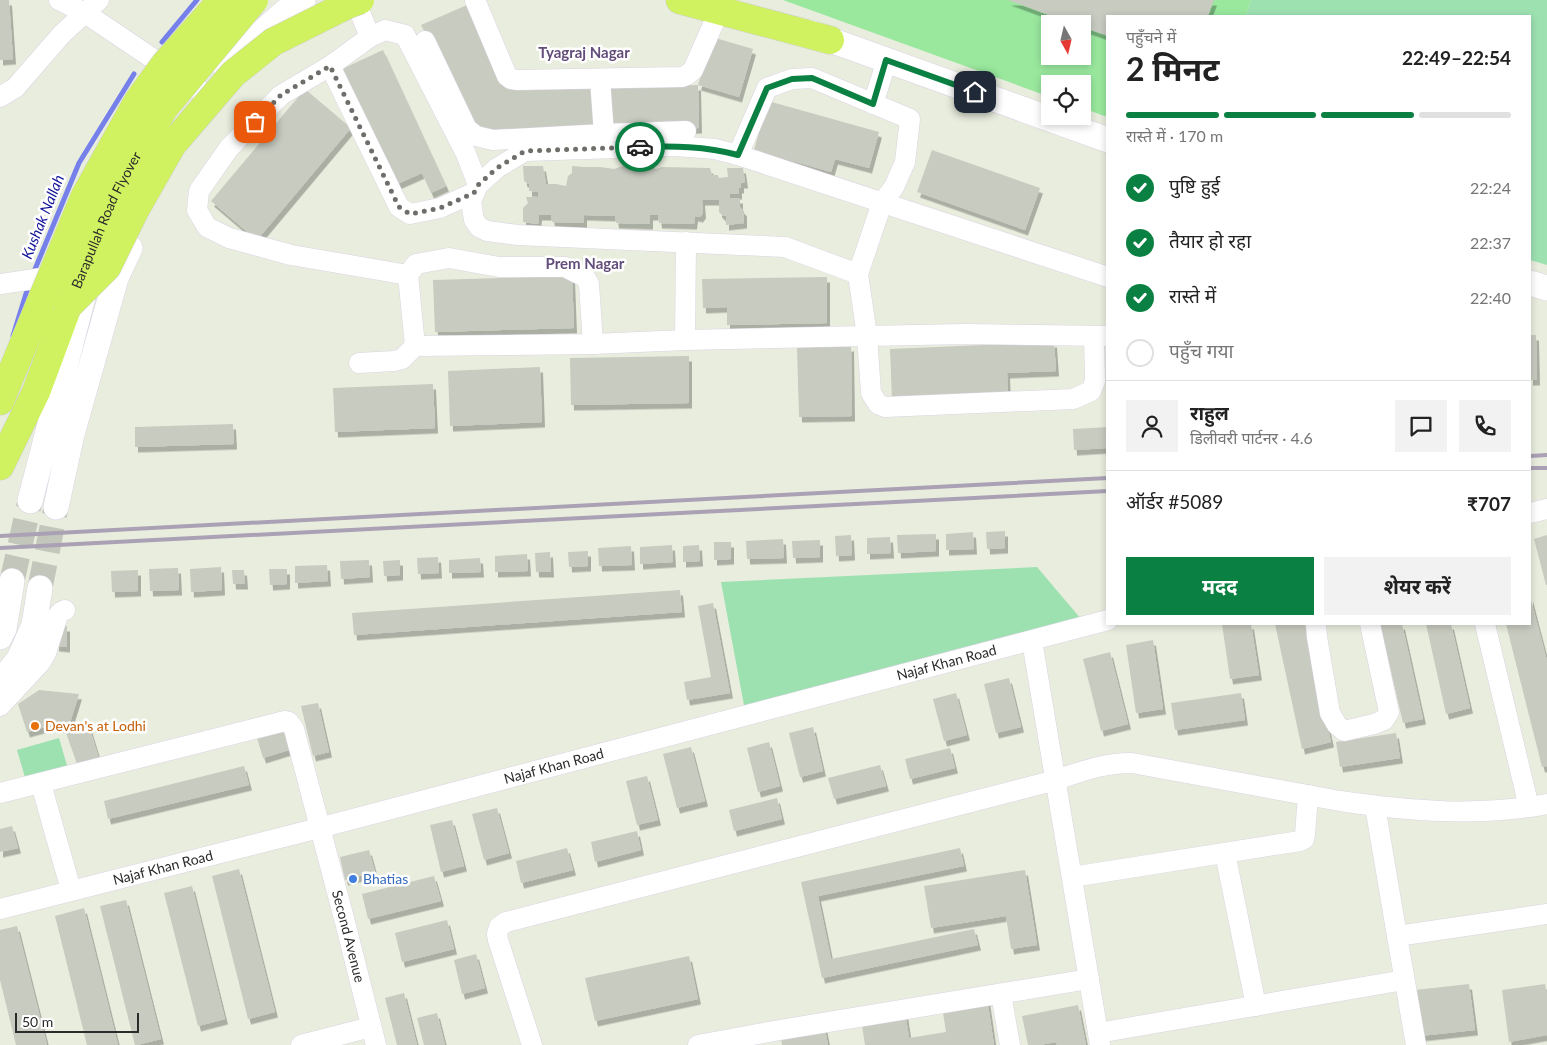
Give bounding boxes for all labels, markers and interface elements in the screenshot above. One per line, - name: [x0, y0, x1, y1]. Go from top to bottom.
- north arrow: [1041, 15, 1091, 65]
- map controls: [1041, 15, 1091, 125]
- text: पहुँचने में: [1126, 27, 1176, 46]
- district label: Tyagraj Nagar: [538, 43, 630, 61]
- text: 22:49–22:54: [1402, 46, 1511, 69]
- text: 2 मिनट: [1126, 49, 1220, 88]
- pin: [954, 71, 996, 113]
- button: locate: [1041, 75, 1091, 125]
- icon: home: [961, 78, 989, 106]
- pin: [234, 101, 276, 143]
- icon: bag: [241, 108, 269, 136]
- courier: [615, 122, 665, 172]
- text: रास्ते में · 170 m: [1126, 126, 1223, 145]
- icon: car: [626, 133, 654, 161]
- street label: Barapullah Road Flyover: [67, 148, 144, 291]
- water label: Kushak Nallah: [17, 172, 67, 261]
- icon: check: [1126, 174, 1154, 202]
- text: पुष्टि हुई: [1169, 174, 1220, 197]
- text: 22:24: [1470, 178, 1511, 197]
- icon: check: [1126, 229, 1154, 257]
- text: तैयार हो रहा: [1169, 229, 1251, 252]
- text: 22:37: [1470, 233, 1511, 252]
- district label: Prem Nagar: [546, 254, 625, 272]
- icon: check: [1126, 284, 1154, 312]
- text: रास्ते में: [1169, 284, 1216, 307]
- text: 22:40: [1470, 288, 1511, 307]
- text: पहुँच गया: [1169, 339, 1233, 362]
- button: person: [1126, 400, 1178, 452]
- button: chat: [1395, 400, 1447, 452]
- button: phone: [1459, 400, 1511, 452]
- text: राहुल: [1190, 401, 1229, 424]
- text: डिलीवरी पार्टनर · 4.6: [1190, 428, 1313, 447]
- text: ऑर्डर #5089: [1126, 490, 1223, 513]
- text: ₹707: [1467, 492, 1511, 515]
- button: मदद: [1126, 557, 1314, 615]
- button: शेयर करें: [1324, 557, 1511, 615]
- street label: Najaf Khan Road: [895, 641, 998, 683]
- place label: Devan's at Lodhi: [45, 717, 146, 734]
- marker: Devan's at Lodhi: [29, 720, 41, 732]
- street label: Najaf Khan Road: [502, 744, 605, 787]
- street label: Najaf Khan Road: [111, 846, 214, 888]
- place label: Bhatias: [363, 870, 408, 887]
- marker: Bhatias: [347, 873, 359, 885]
- street label: Second Avenue: [329, 888, 369, 984]
- scale bar: [15, 1010, 139, 1033]
- text: 50 m: [22, 1013, 53, 1030]

